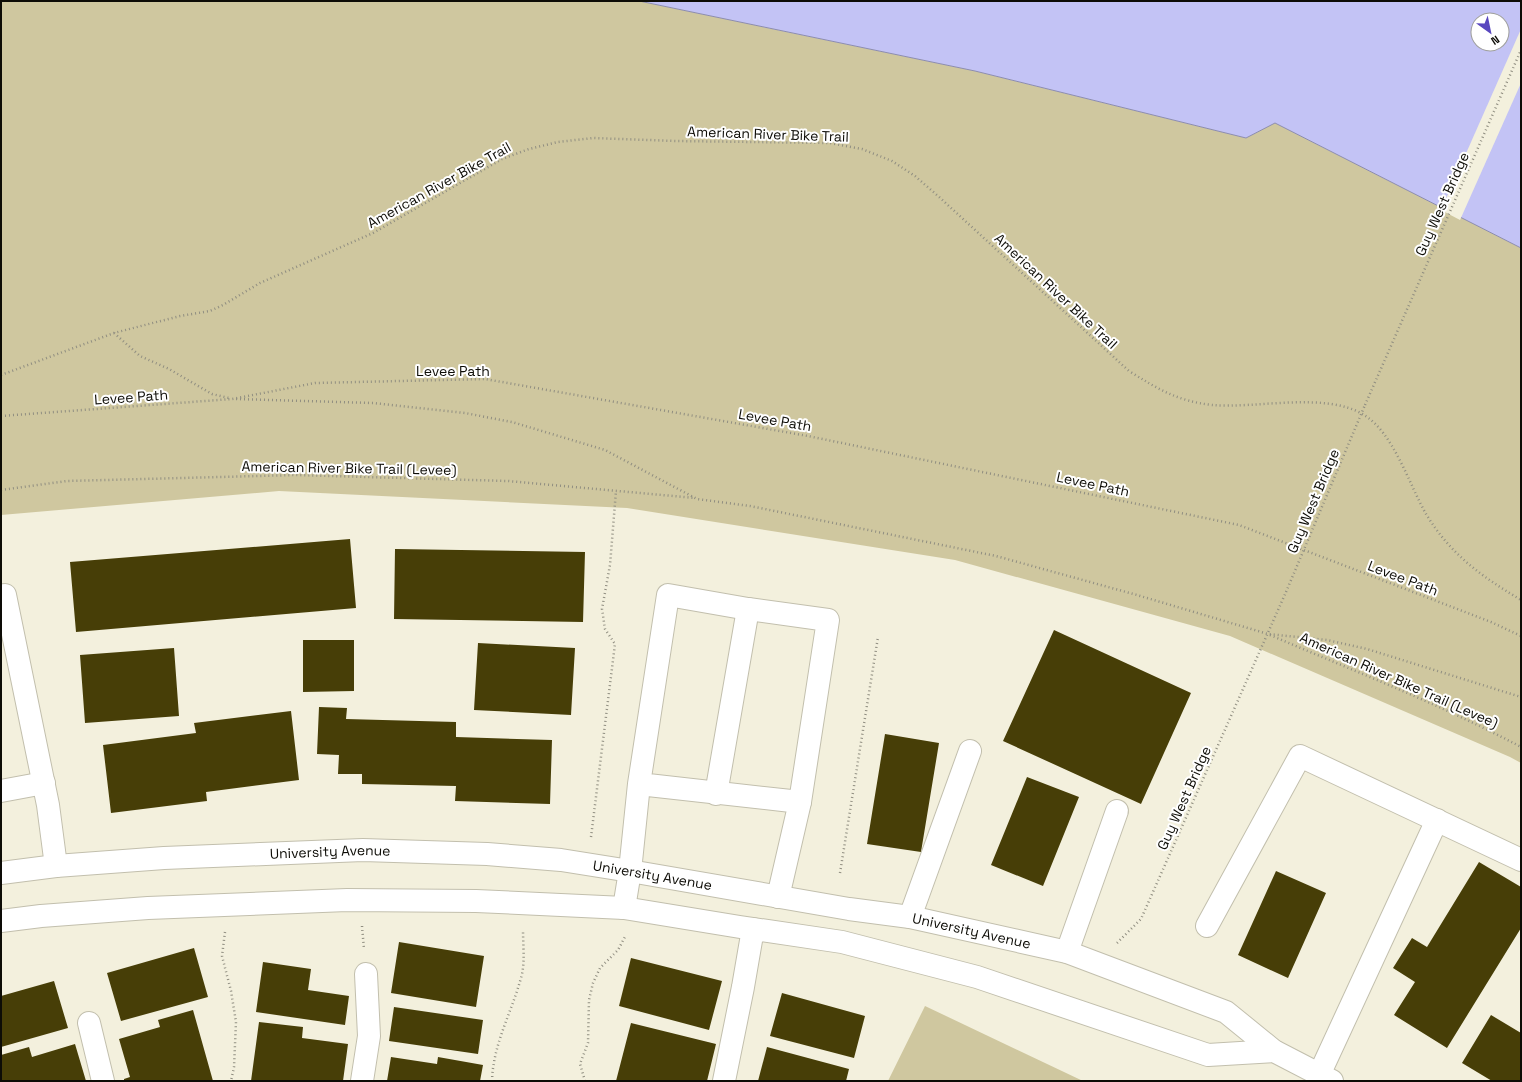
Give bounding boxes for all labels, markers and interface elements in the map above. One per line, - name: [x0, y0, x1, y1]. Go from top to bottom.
- north arrow: [1470, 12, 1510, 52]
- text: N: [1489, 33, 1502, 48]
- street label: American River Bike Trail: [687, 122, 849, 146]
- street label: American River Bike Trail: [364, 138, 514, 232]
- street label: Guy West Bridge: [1411, 149, 1473, 259]
- street label: American River Bike Trail: [991, 229, 1121, 353]
- street label: Levee Path: [416, 362, 490, 380]
- street label: Levee Path: [94, 385, 168, 409]
- street label: Levee Path: [737, 405, 813, 435]
- street label: Guy West Bridge: [1283, 446, 1343, 556]
- street label: American River Bike Trail (Levee): [241, 457, 457, 479]
- street label: Levee Path: [1055, 468, 1131, 500]
- street label: Levee Path: [1365, 556, 1441, 600]
- street label: American River Bike Trail (Levee): [1297, 628, 1501, 732]
- street label: Guy West Bridge: [1153, 743, 1215, 853]
- street label: University Avenue: [269, 841, 391, 863]
- street label: University Avenue: [592, 856, 714, 894]
- street label: University Avenue: [911, 909, 1033, 953]

